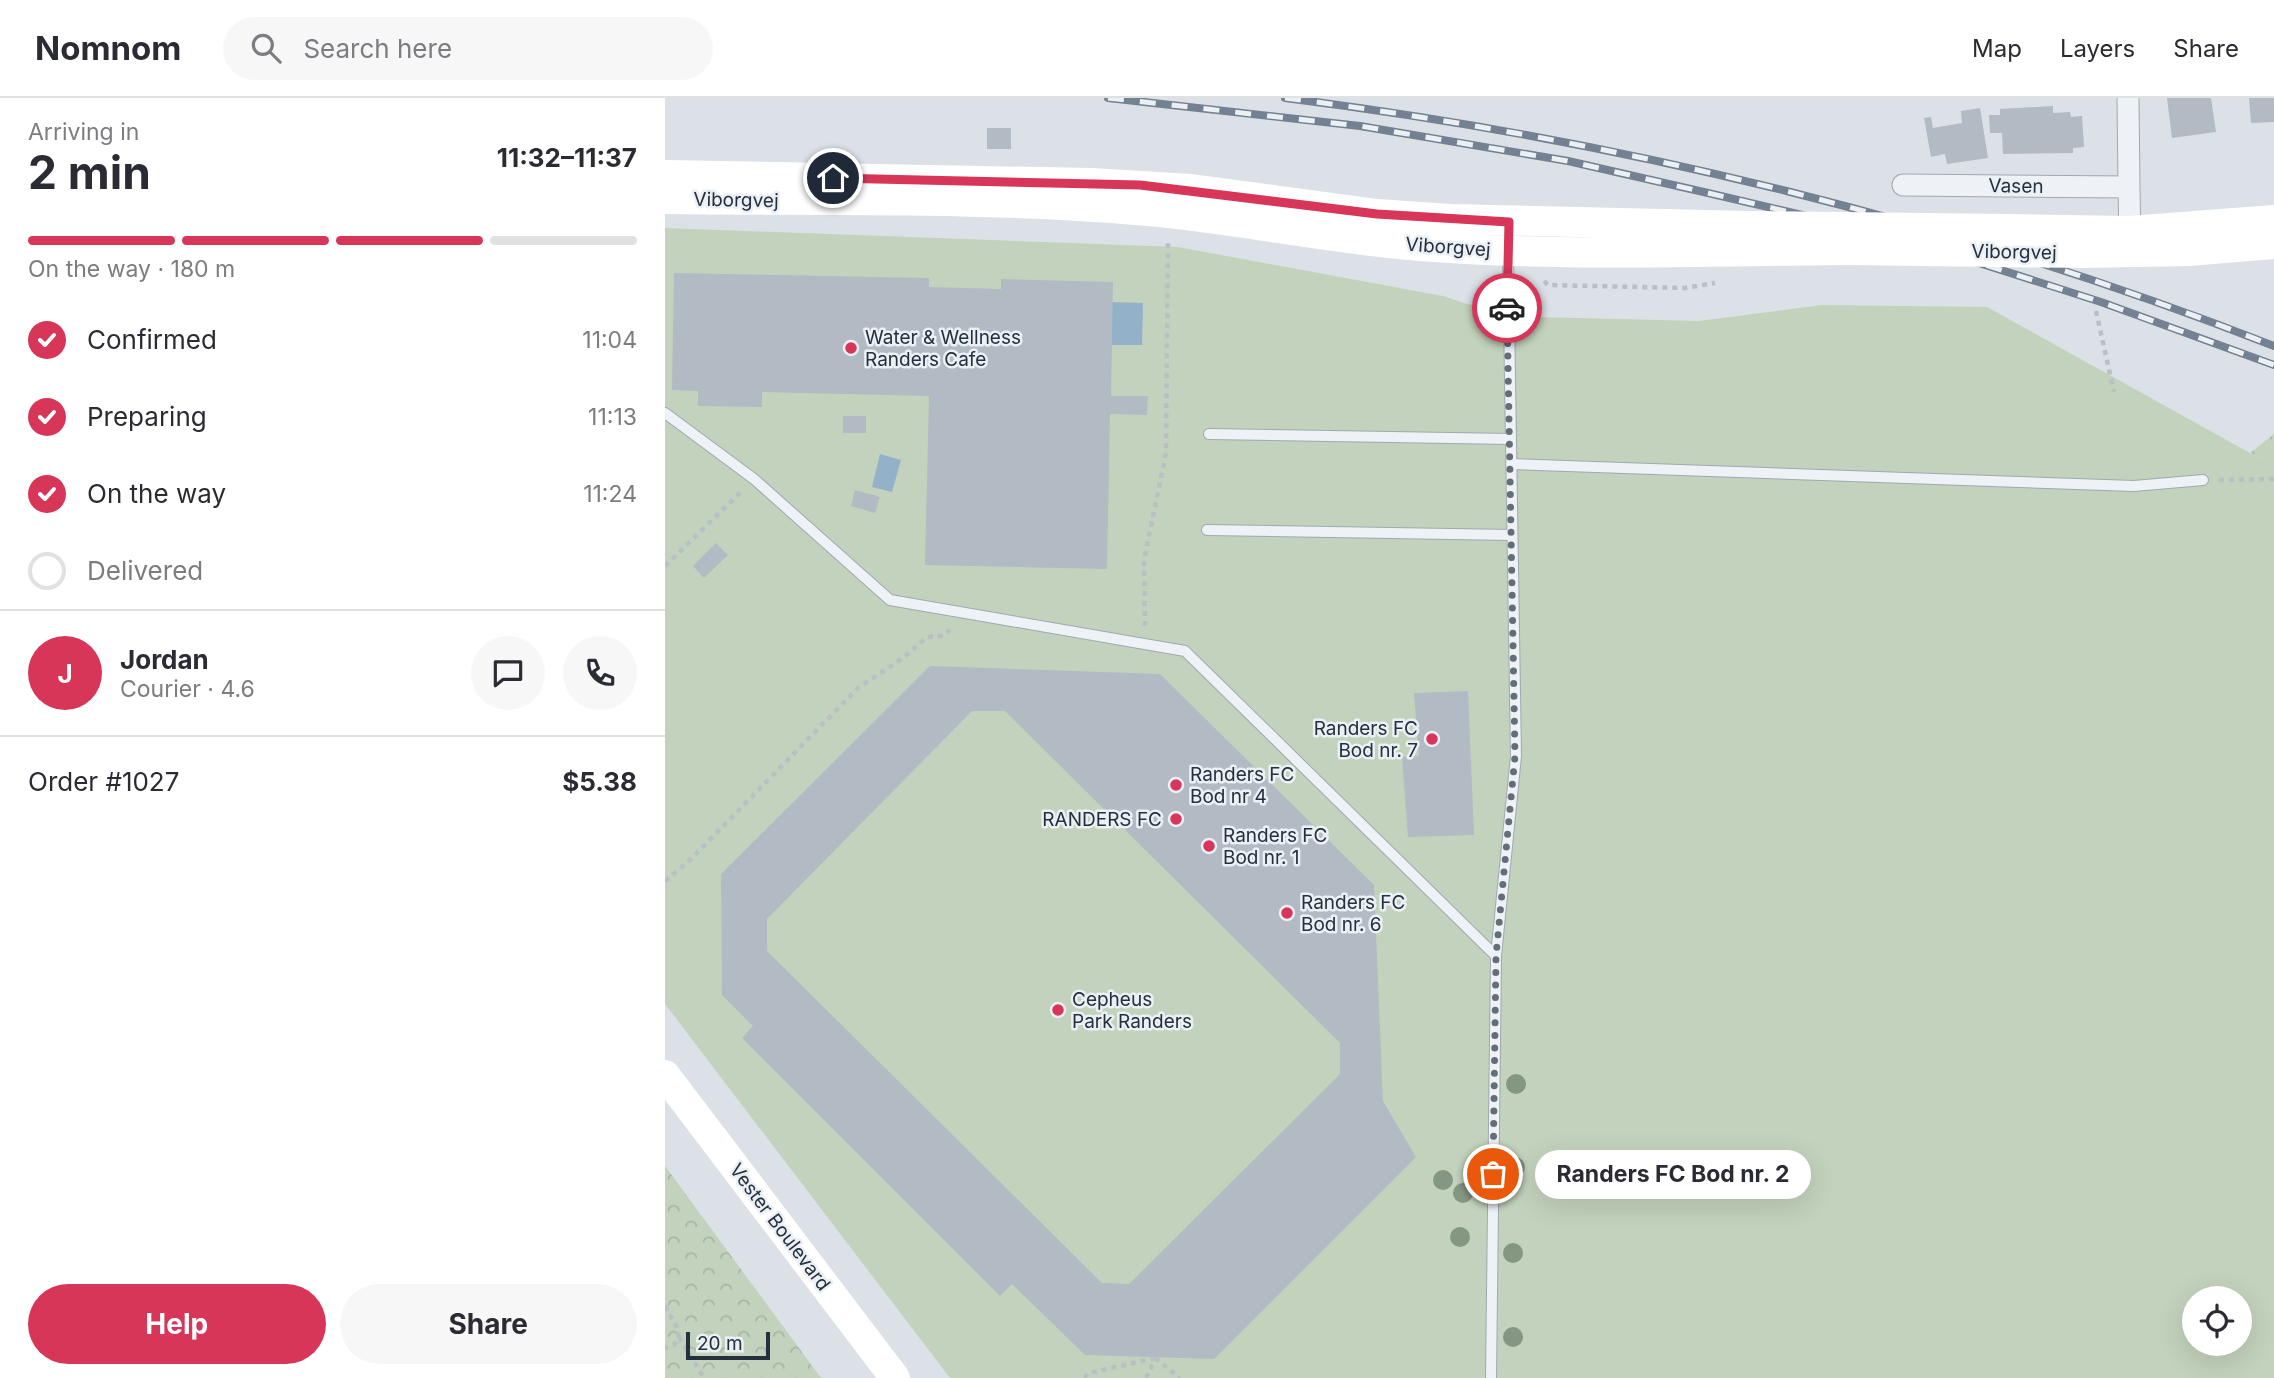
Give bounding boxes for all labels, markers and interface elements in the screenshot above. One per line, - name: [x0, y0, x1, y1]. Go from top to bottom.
- search box: [223, 17, 713, 80]
- text: Nomnom: [35, 28, 181, 68]
- icon: search: [247, 29, 285, 67]
- text: Search here: [303, 33, 452, 64]
- text: Map: [1972, 34, 2022, 63]
- text: Layers: [2060, 34, 2135, 63]
- text: Share: [2173, 34, 2239, 63]
- text: Arriving in: [28, 118, 139, 146]
- text: 11:32–11:37: [497, 142, 637, 173]
- text: 2 min: [28, 144, 151, 200]
- pin: [803, 148, 863, 208]
- icon: home: [814, 159, 852, 197]
- street label: Vasen: [1988, 174, 2044, 198]
- street label: Viborgvej: [693, 188, 779, 212]
- street label: Viborgvej: [1405, 233, 1491, 261]
- street label: Viborgvej: [1971, 240, 2057, 264]
- text: On the way · 180 m: [28, 255, 235, 283]
- courier: [1472, 273, 1542, 343]
- icon: car: [1488, 289, 1526, 327]
- icon: check: [28, 321, 66, 359]
- text: Confirmed: [87, 324, 217, 355]
- text: 11:04: [582, 326, 637, 354]
- place label: Water & Wellness Randers Cafe: [865, 326, 1021, 371]
- marker: Water & Wellness Randers Cafe: [843, 340, 859, 356]
- icon: check: [28, 398, 66, 436]
- text: Preparing: [87, 401, 207, 432]
- text: 11:13: [588, 403, 637, 431]
- icon: check: [28, 475, 66, 513]
- text: On the way: [87, 478, 226, 509]
- text: 11:24: [583, 480, 637, 508]
- text: Delivered: [87, 555, 203, 586]
- button: chat: [471, 636, 545, 710]
- button: phone: [563, 636, 637, 710]
- text: Jordan: [120, 644, 209, 675]
- text: J: [57, 658, 73, 689]
- text: Courier · 4.6: [120, 675, 255, 703]
- place label: Randers FC Bod nr. 7: [1314, 717, 1418, 762]
- marker: Randers FC Bod nr. 7: [1424, 731, 1440, 747]
- place label: Randers FC Bod nr 4: [1190, 763, 1294, 808]
- text: Order #1027: [28, 766, 179, 797]
- text: $5.38: [562, 766, 637, 797]
- marker: Randers FC Bod nr 4: [1168, 777, 1184, 793]
- place label: RANDERS FC: [1042, 808, 1162, 831]
- marker: RANDERS FC: [1168, 811, 1184, 827]
- place label: Randers FC Bod nr. 1: [1223, 824, 1327, 869]
- marker: Randers FC Bod nr. 1: [1201, 838, 1217, 854]
- place label: Randers FC Bod nr. 6: [1301, 891, 1405, 936]
- marker: Randers FC Bod nr. 6: [1279, 905, 1295, 921]
- place label: Cepheus Park Randers: [1072, 988, 1192, 1033]
- marker: Cepheus Park Randers: [1050, 1002, 1066, 1018]
- pin: [1463, 1144, 1523, 1204]
- callout: Randers FC Bod nr. 2: [1535, 1150, 1811, 1198]
- icon: bag: [1474, 1155, 1512, 1193]
- street label: Vester Boulevard: [725, 1159, 835, 1295]
- text: Randers FC Bod nr. 2: [1557, 1160, 1789, 1188]
- button: Help: [28, 1284, 326, 1364]
- button: Share: [340, 1284, 637, 1364]
- map controls: [2182, 1286, 2252, 1356]
- button: locate: [2182, 1286, 2252, 1356]
- scale bar: [686, 1329, 770, 1361]
- text: 20 m: [697, 1332, 743, 1355]

